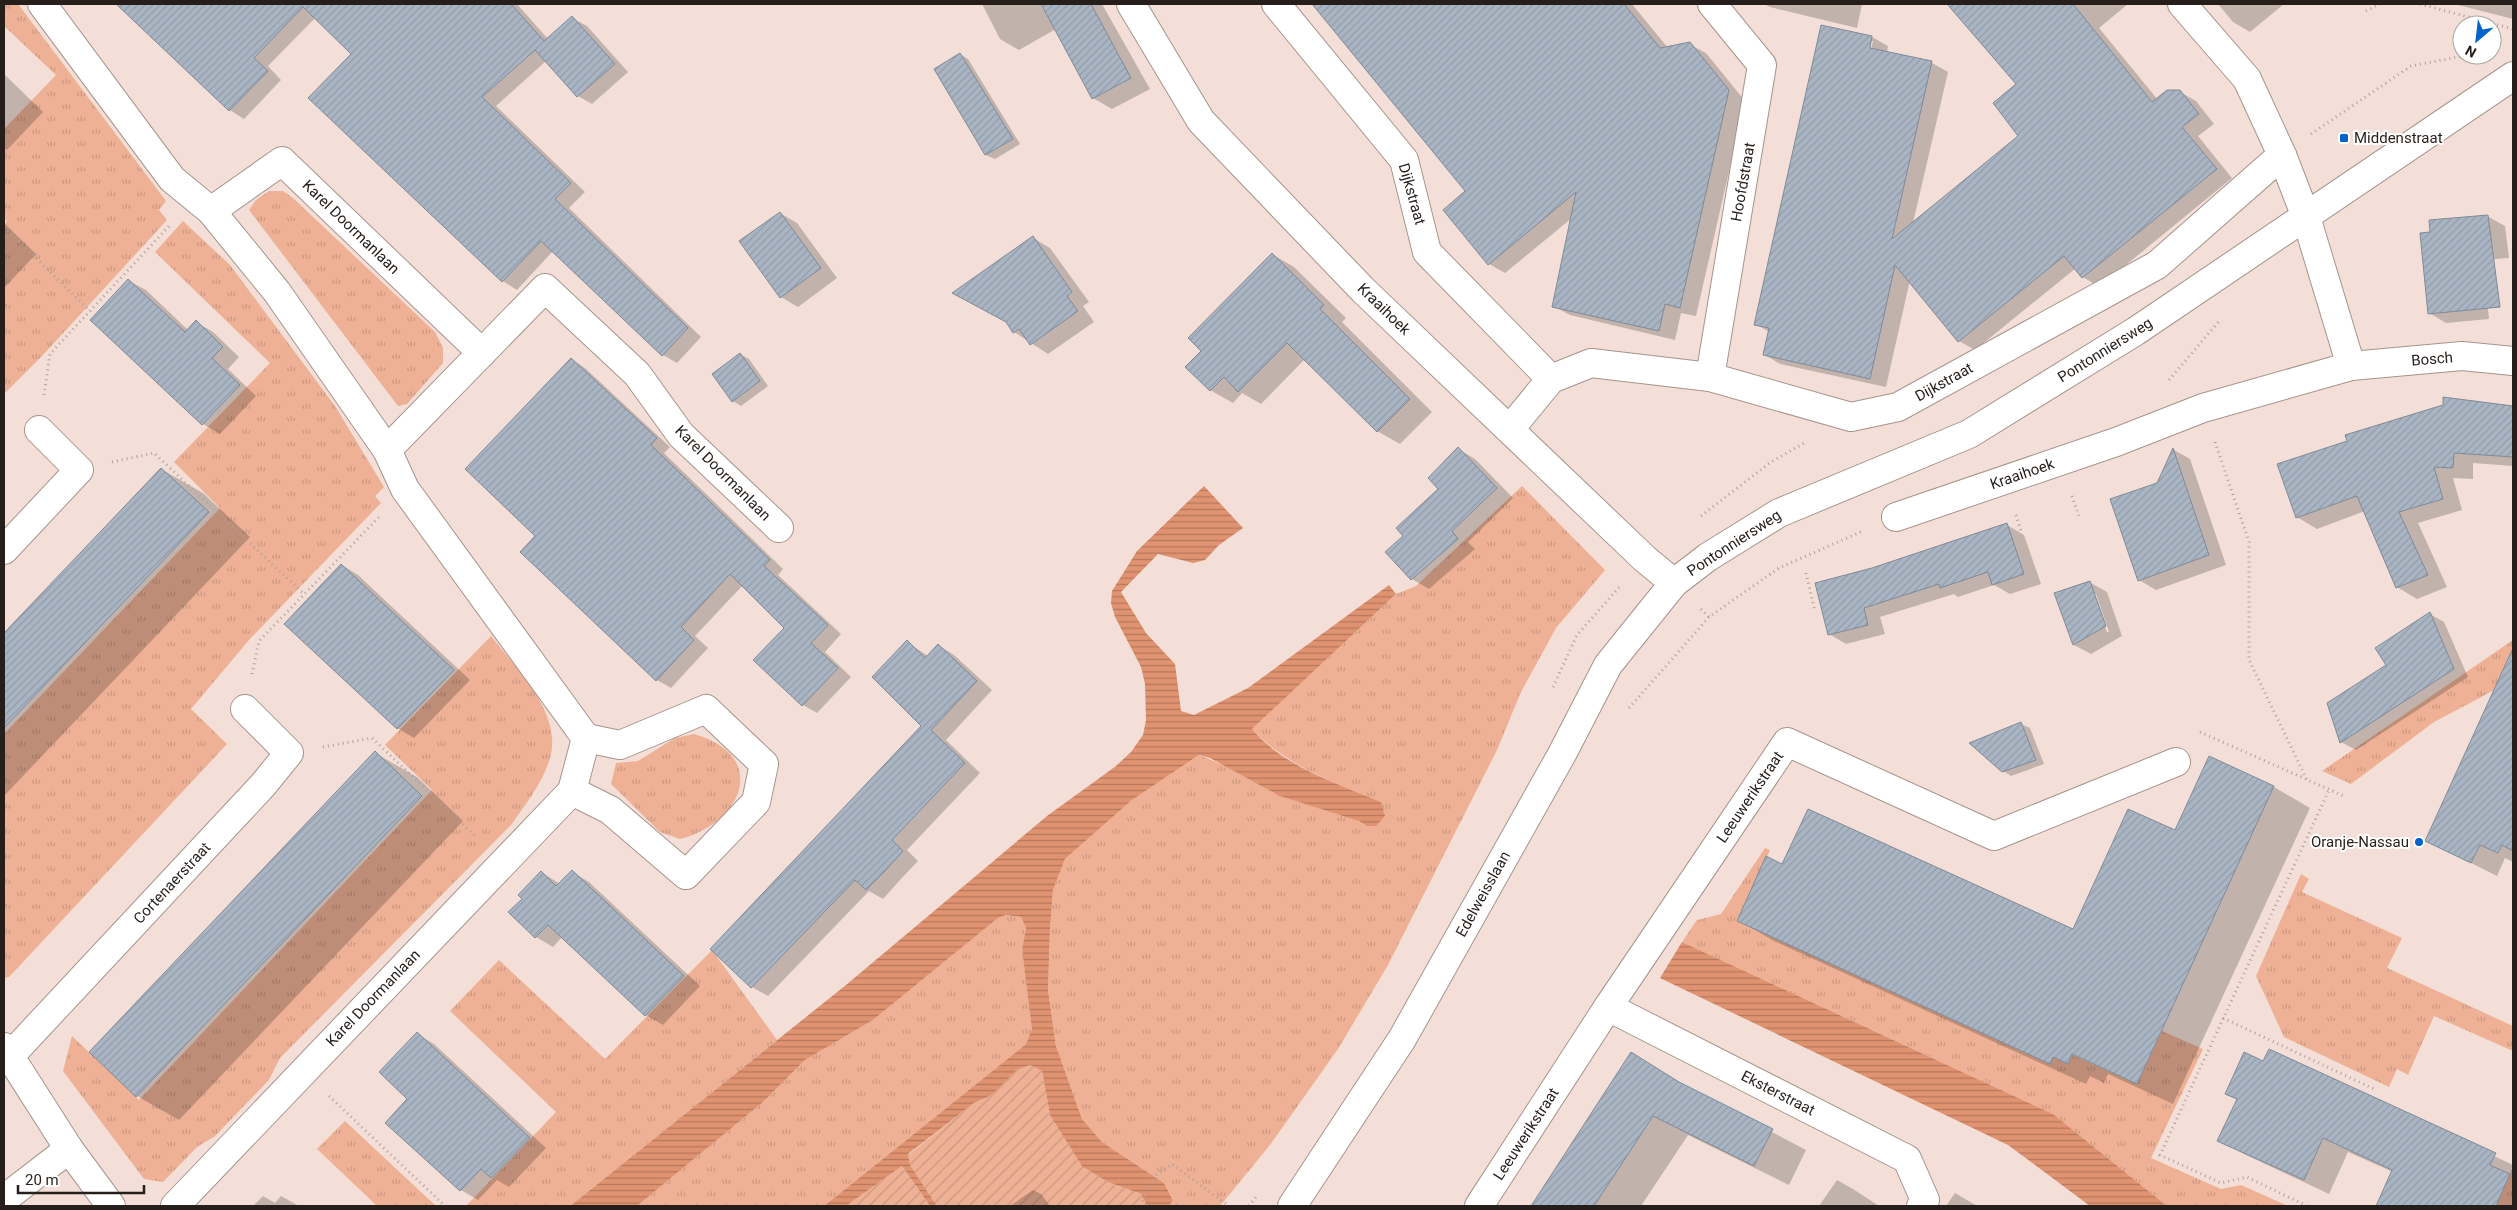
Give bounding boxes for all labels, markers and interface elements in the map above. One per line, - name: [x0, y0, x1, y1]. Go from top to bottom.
- north arrow: [2452, 15, 2502, 65]
- text: N: [2463, 42, 2479, 61]
- place label: Middenstraat: [2354, 129, 2443, 147]
- marker: Middenstraat: [2338, 132, 2350, 144]
- street label: Hoofdstraat: [1727, 141, 1759, 223]
- street label: Dijkstraat: [1395, 161, 1429, 227]
- street label: Karel Doormanlaan: [299, 176, 403, 278]
- street label: Kraaihoek: [1354, 279, 1414, 339]
- street label: Pontonniersweg: [2054, 314, 2156, 386]
- street label: Bosch: [2410, 348, 2454, 370]
- street label: Dijkstraat: [1912, 359, 1976, 405]
- street label: Karel Doormanlaan: [671, 421, 775, 525]
- street label: Kraaihoek: [1988, 455, 2057, 493]
- street label: Pontonniersweg: [1684, 506, 1784, 580]
- street label: Leeuwerikstraat: [1713, 748, 1787, 846]
- place label: Oranje-Nassau: [2311, 833, 2409, 851]
- marker: Oranje-Nassau: [2413, 836, 2425, 848]
- street label: Cortenaerstraat: [130, 838, 214, 927]
- street label: Edelweisslaan: [1452, 848, 1514, 940]
- street label: Karel Doormanlaan: [322, 946, 424, 1050]
- street label: Eksterstraat: [1738, 1067, 1818, 1119]
- street label: Leeuwerikstraat: [1489, 1084, 1563, 1184]
- scale bar: [18, 1162, 144, 1194]
- text: 20 m: [25, 1171, 59, 1189]

